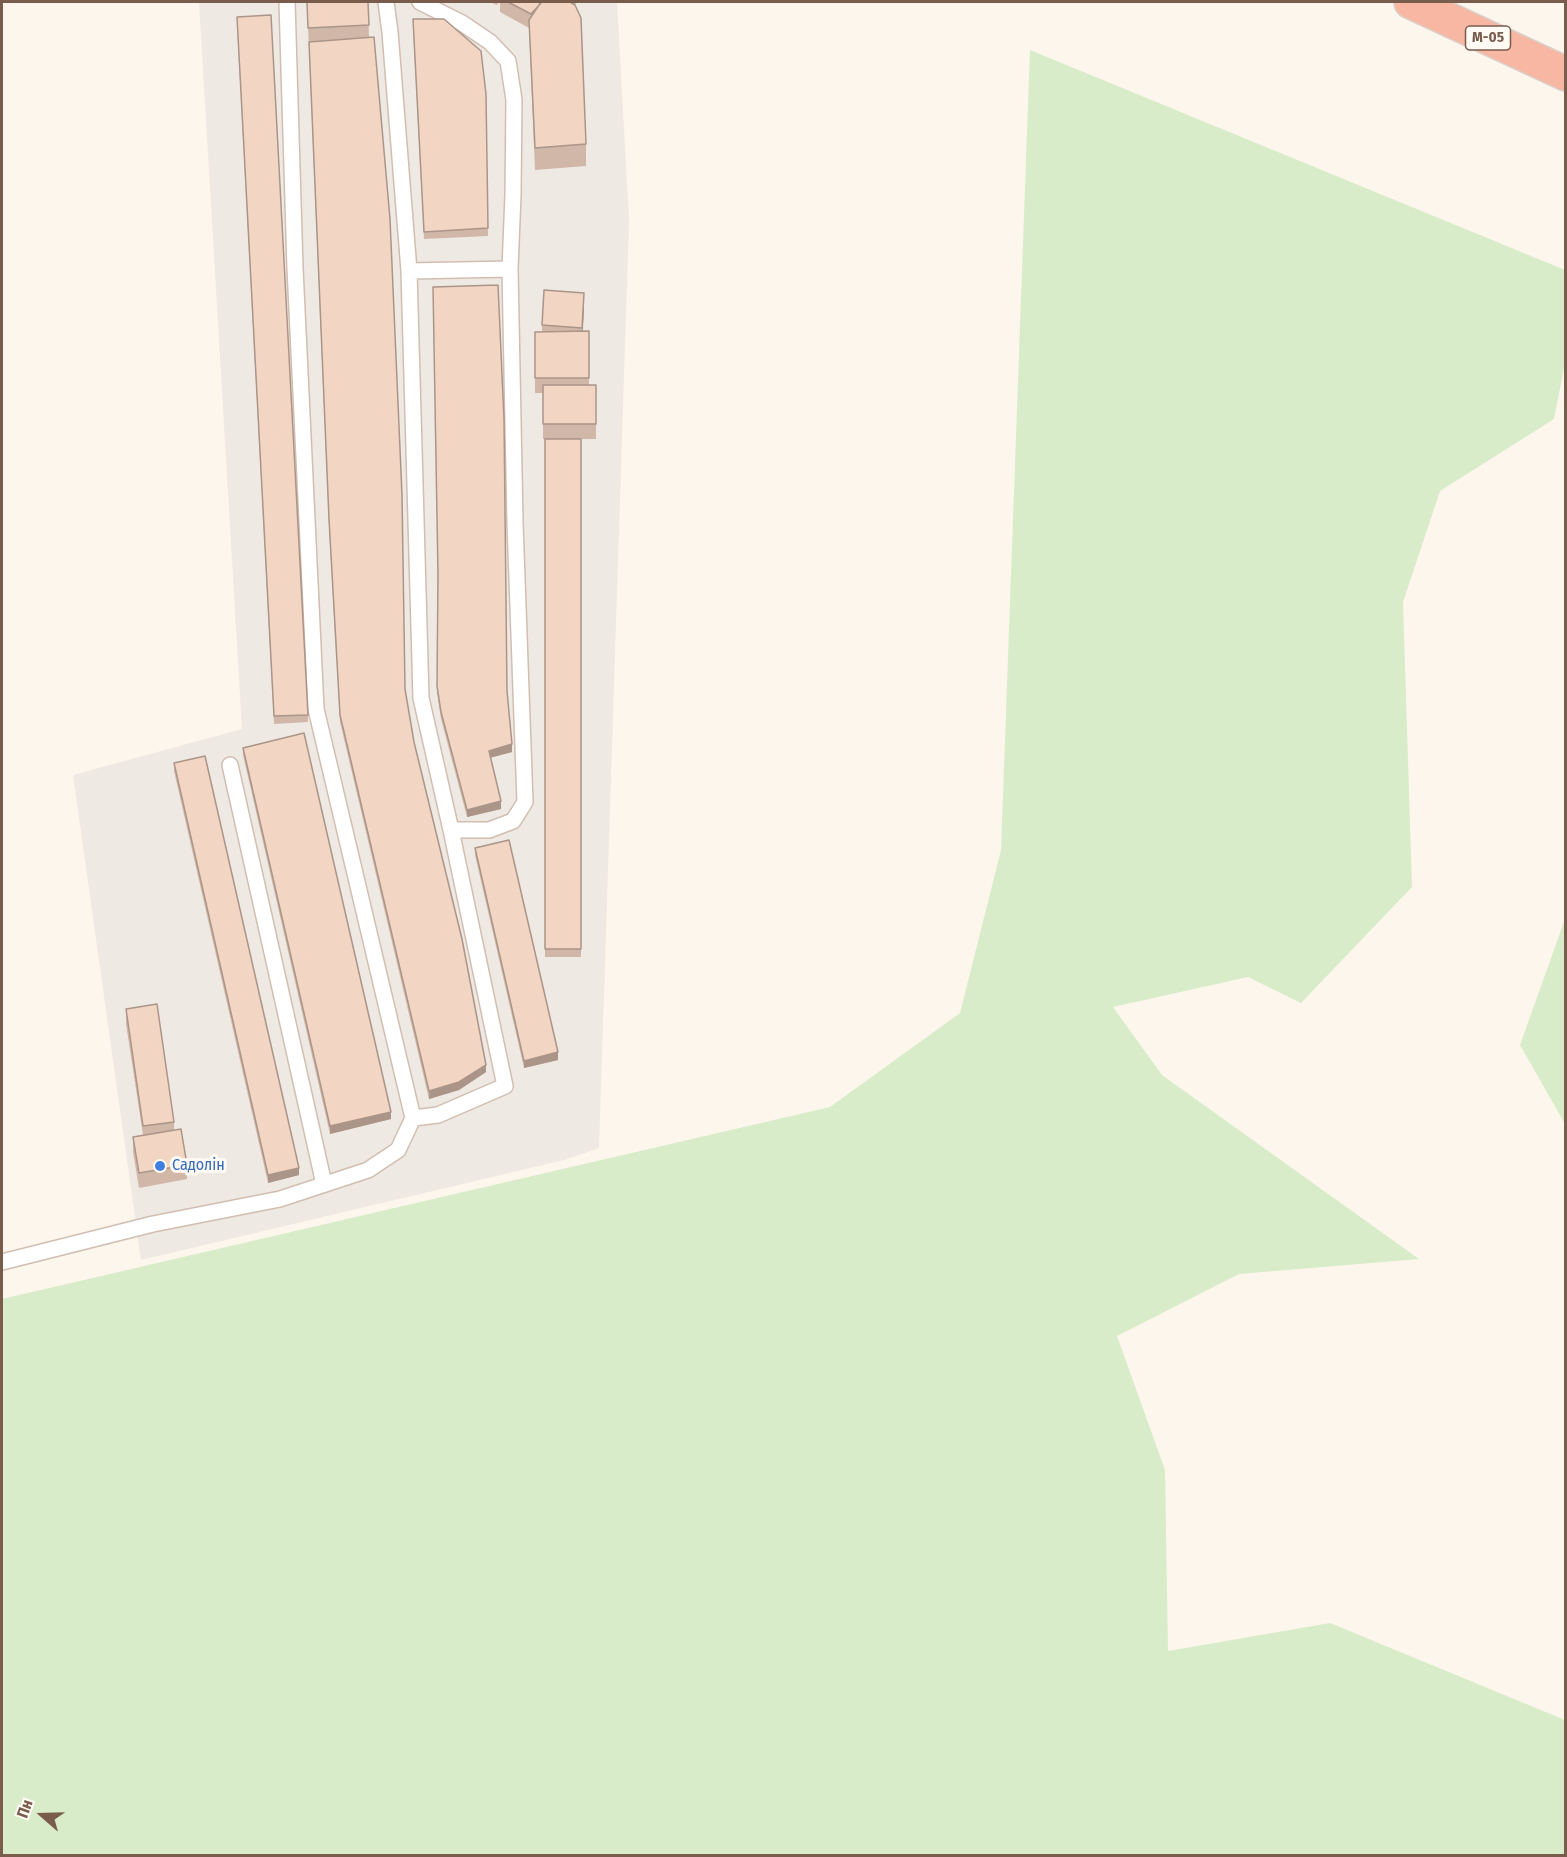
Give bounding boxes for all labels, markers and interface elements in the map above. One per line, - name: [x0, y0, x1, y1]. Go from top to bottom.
- road number: М-05: [1466, 26, 1510, 50]
- place label: Садолін: [172, 1156, 225, 1176]
- marker: Садолін: [153, 1159, 167, 1173]
- north arrow: [12, 1785, 72, 1845]
- text: Пн: [13, 1797, 37, 1820]

